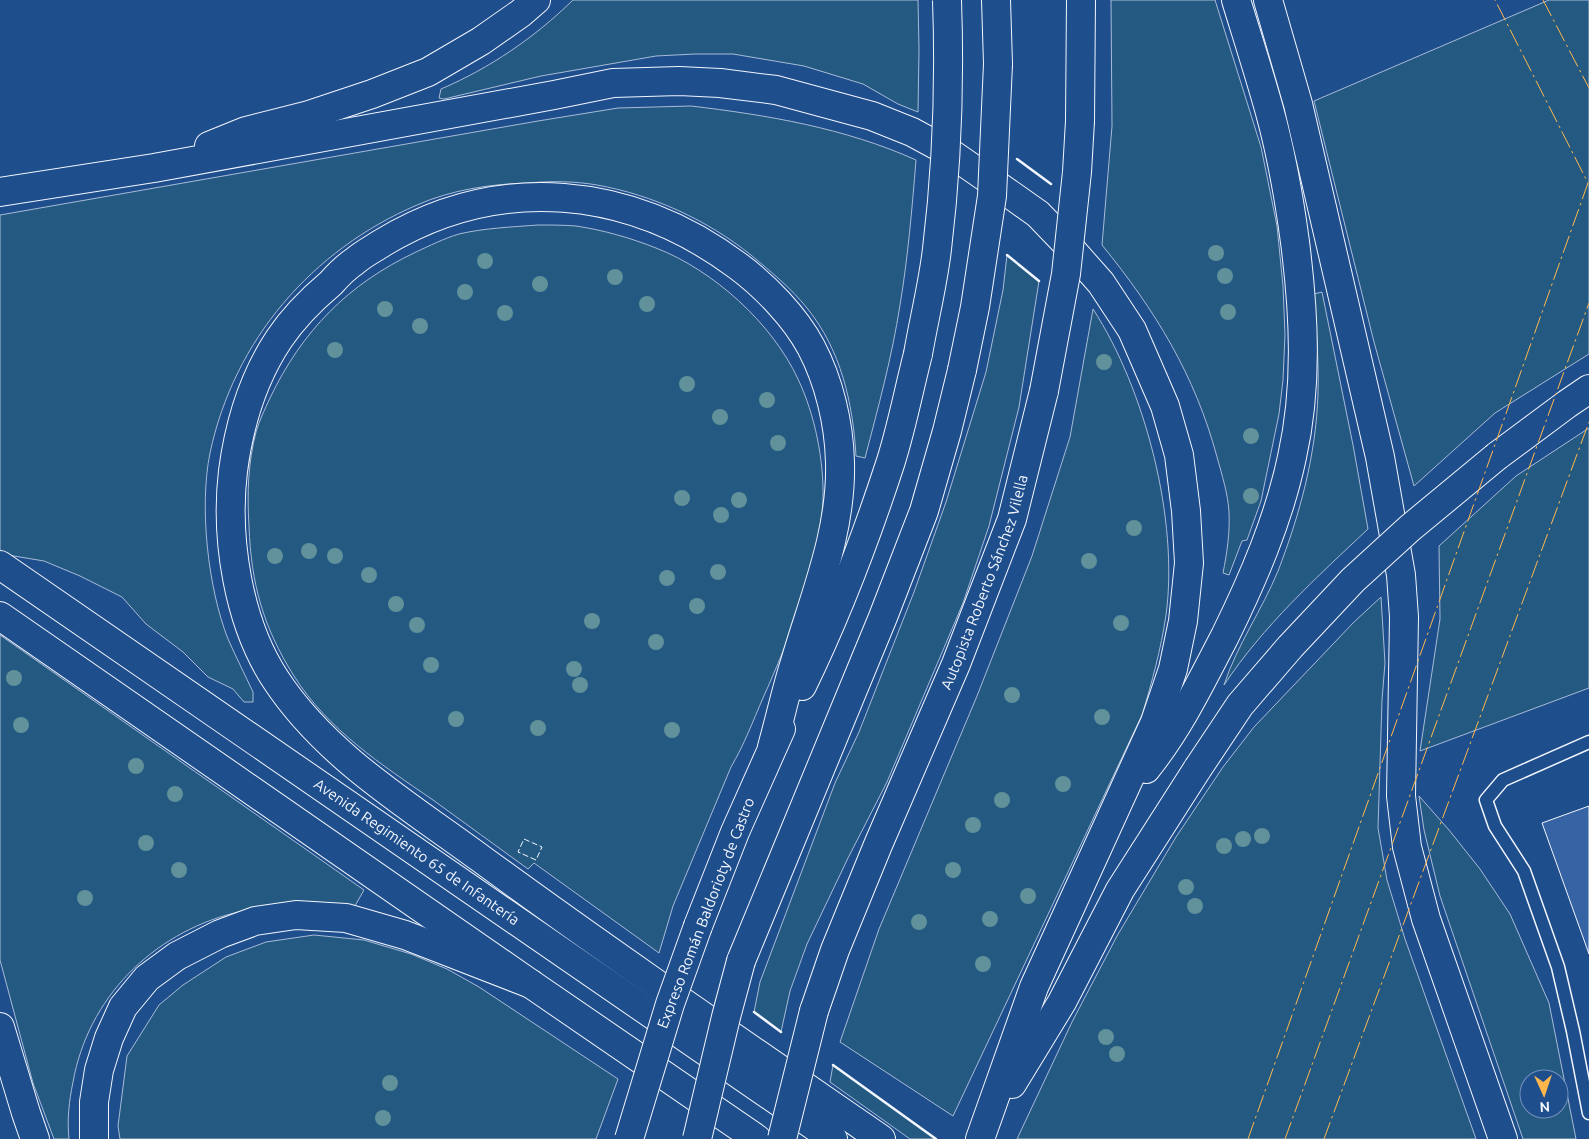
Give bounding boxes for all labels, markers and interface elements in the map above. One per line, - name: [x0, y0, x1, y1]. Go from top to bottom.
- street label: Autopista Roberto Sánchez Vilella: [937, 473, 1031, 692]
- street label: Avenida Regimiento 65 de Infantería: [311, 775, 523, 928]
- street label: Expreso Román Baldorioty de Castro: [654, 795, 758, 1031]
- north arrow: [1519, 1069, 1569, 1119]
- text: N: [1539, 1099, 1550, 1115]

